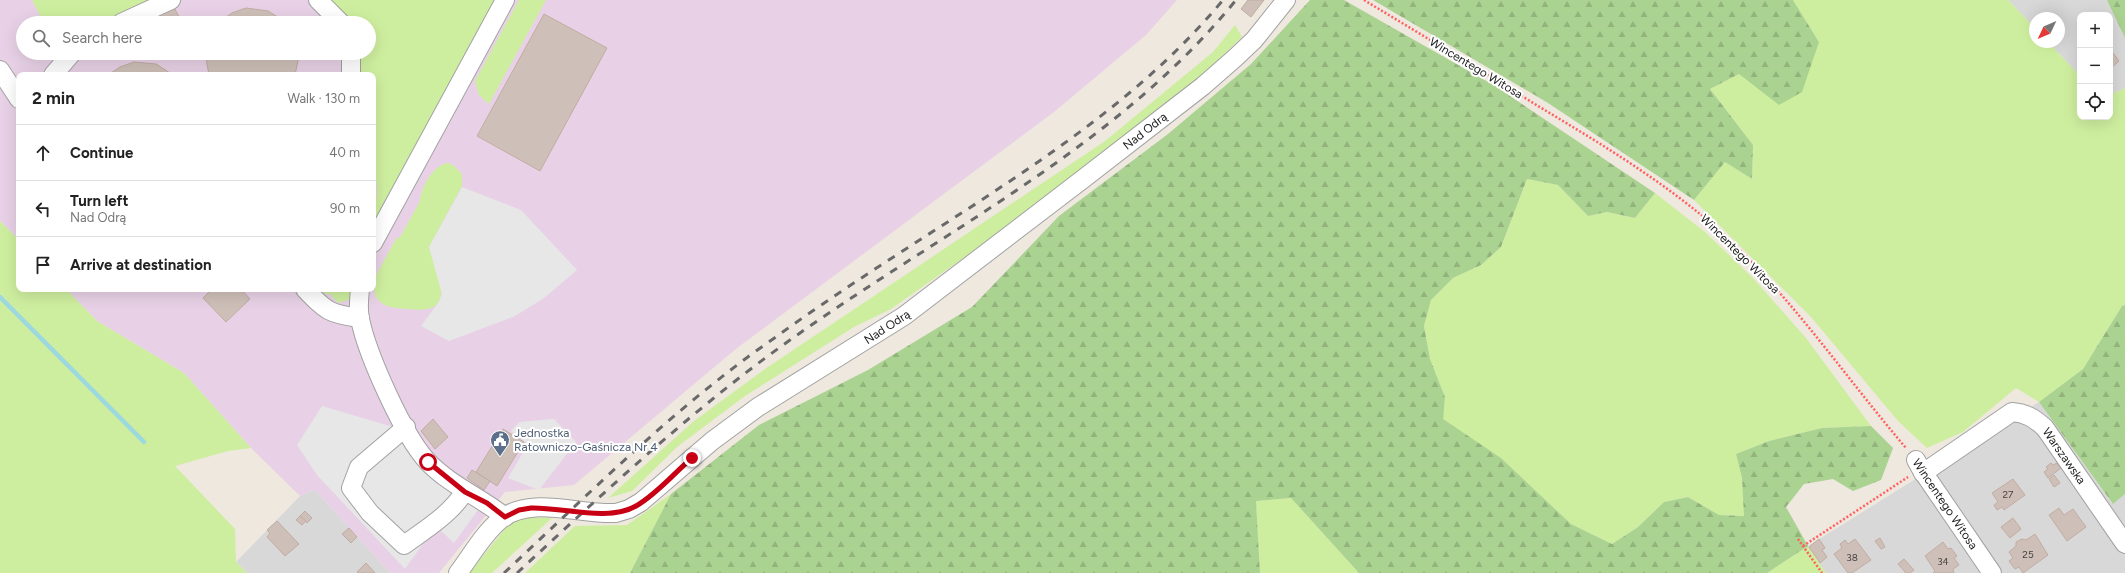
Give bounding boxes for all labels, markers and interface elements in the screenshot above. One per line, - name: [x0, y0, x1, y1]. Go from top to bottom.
- north arrow: [2029, 12, 2065, 48]
- map controls: [2077, 12, 2113, 120]
- button: +: [2077, 12, 2113, 48]
- search box: [16, 16, 376, 60]
- icon: search: [30, 27, 52, 49]
- text: Search here: [62, 29, 142, 47]
- street label: Wincentego Witosa: [1427, 35, 1525, 101]
- button: −: [2077, 48, 2113, 84]
- button: locate: [2077, 84, 2113, 120]
- text: 2 min: [32, 88, 75, 108]
- text: Walk · 130 m: [287, 91, 360, 106]
- street label: Nad Odrą: [1120, 110, 1170, 152]
- icon: ahead: [32, 142, 54, 164]
- text: Continue: [70, 144, 133, 162]
- text: 40 m: [329, 145, 360, 160]
- text: Turn left: [70, 192, 128, 210]
- icon: left: [32, 198, 54, 220]
- text: 90 m: [330, 201, 360, 216]
- text: Nad Odrą: [70, 210, 126, 225]
- street label: Wincentego Witosa: [1697, 211, 1783, 297]
- icon: arrive: [32, 254, 54, 276]
- text: Arrive at destination: [70, 256, 211, 274]
- street label: Nad Odrą: [861, 307, 913, 347]
- street label: Warszawska: [2039, 425, 2089, 487]
- place label: Jednostka Ratowniczo-Gaśnicza Nr 4: [514, 426, 658, 454]
- public building icon: Jednostka Ratowniczo-Gaśnicza Nr 4: [489, 429, 511, 457]
- route end: [683, 449, 701, 467]
- route start: [419, 453, 437, 471]
- street label: Wincentego Witosa: [1909, 456, 1981, 552]
- house number: 27: [2003, 488, 2014, 501]
- house number: 25: [2022, 548, 2034, 561]
- house number: 38: [1846, 551, 1858, 564]
- house number: 34: [1937, 555, 1949, 568]

